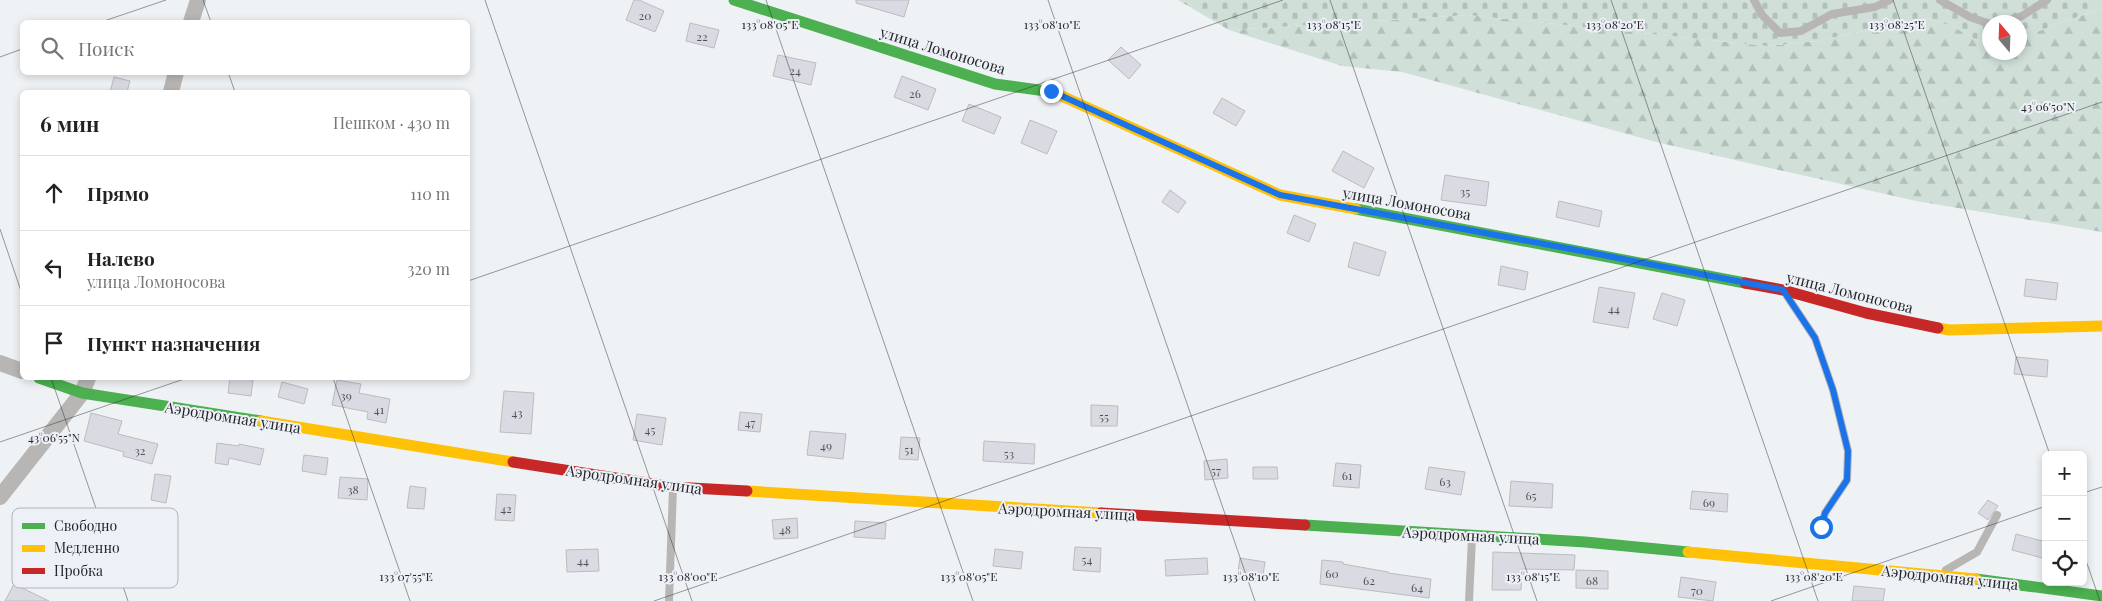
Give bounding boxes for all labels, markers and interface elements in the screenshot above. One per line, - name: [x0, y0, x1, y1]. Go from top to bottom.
- house number: 20: [639, 7, 651, 23]
- north arrow: [1982, 15, 2027, 60]
- text: 133°08'05"E: [742, 16, 798, 32]
- text: 133°08'10"E: [1024, 16, 1080, 32]
- text: 133°08'15"E: [1307, 16, 1361, 32]
- text: 133°08'20"E: [1586, 16, 1644, 32]
- text: 133°08'25"E: [1869, 16, 1925, 32]
- search box: [20, 20, 470, 75]
- street label: улица Ломоносова: [877, 21, 1009, 79]
- house number: 22: [696, 28, 708, 44]
- icon: search: [38, 34, 66, 62]
- text: Поиск: [78, 35, 134, 61]
- house number: 24: [789, 62, 801, 78]
- route end: [1040, 80, 1063, 103]
- house number: 26: [909, 85, 921, 101]
- text: 43°06'50"N: [2021, 98, 2076, 114]
- text: 6 мин: [40, 109, 99, 137]
- text: Пешком · 430 m: [333, 112, 450, 133]
- icon: ahead: [40, 179, 68, 207]
- text: Прямо: [87, 180, 149, 206]
- street label: улица Ломоносова: [1340, 182, 1473, 224]
- text: 110 m: [410, 183, 450, 204]
- house number: 35: [1460, 183, 1470, 199]
- text: Налево: [87, 245, 155, 271]
- icon: left: [40, 254, 68, 282]
- text: 320 m: [407, 258, 450, 279]
- street label: улица Ломоносова: [1784, 266, 1916, 318]
- text: улица Ломоносова: [87, 271, 226, 292]
- house number: 44: [1608, 300, 1620, 316]
- icon: arrive: [40, 329, 68, 357]
- text: Пункт назначения: [87, 330, 260, 356]
- house number: 39: [340, 387, 352, 403]
- street label: Аэродромная улица: [163, 396, 303, 438]
- house number: 41: [374, 401, 385, 417]
- house number: 43: [511, 404, 523, 420]
- house number: 55: [1099, 408, 1109, 424]
- house number: 47: [745, 414, 755, 430]
- house number: 45: [645, 421, 655, 437]
- text: 43°06'55"N: [28, 429, 80, 445]
- house number: 49: [820, 437, 832, 453]
- house number: 51: [904, 441, 914, 457]
- house number: 32: [134, 442, 146, 458]
- house number: 53: [1004, 445, 1014, 461]
- map controls: [2042, 451, 2087, 586]
- button: +: [2042, 451, 2087, 496]
- street label: Аэродромная улица: [564, 459, 704, 499]
- house number: 57: [1211, 462, 1221, 478]
- house number: 61: [1342, 467, 1353, 483]
- house number: 63: [1439, 473, 1451, 489]
- house number: 38: [347, 481, 359, 497]
- house number: 65: [1525, 487, 1537, 503]
- house number: 69: [1703, 494, 1715, 510]
- button: −: [2042, 496, 2087, 541]
- street label: Аэродромная улица: [997, 497, 1137, 525]
- house number: 42: [500, 500, 512, 516]
- legend: [12, 508, 178, 588]
- text: Свободно: [54, 516, 118, 535]
- route start: [1810, 516, 1833, 539]
- house number: 48: [779, 521, 791, 537]
- street label: Аэродромная улица: [1401, 521, 1541, 549]
- text: Медленно: [54, 538, 120, 557]
- button: locate: [2042, 541, 2087, 586]
- house number: 54: [1082, 551, 1093, 567]
- house number: 44: [577, 552, 589, 568]
- street label: Аэродромная улица: [1880, 560, 2020, 594]
- text: Пробка: [54, 561, 103, 580]
- house number: 60: [1325, 565, 1339, 581]
- text: 133°07'55"E: [379, 568, 433, 584]
- text: 133°08'00"E: [659, 568, 717, 584]
- text: 133°08'05"E: [941, 568, 997, 584]
- text: 133°08'10"E: [1223, 568, 1279, 584]
- text: 133°08'15"E: [1506, 568, 1560, 584]
- text: 133°08'20"E: [1785, 568, 1843, 584]
- house number: 62: [1363, 572, 1375, 588]
- house number: 68: [1586, 572, 1598, 588]
- house number: 64: [1411, 579, 1423, 595]
- house number: 70: [1691, 582, 1703, 598]

